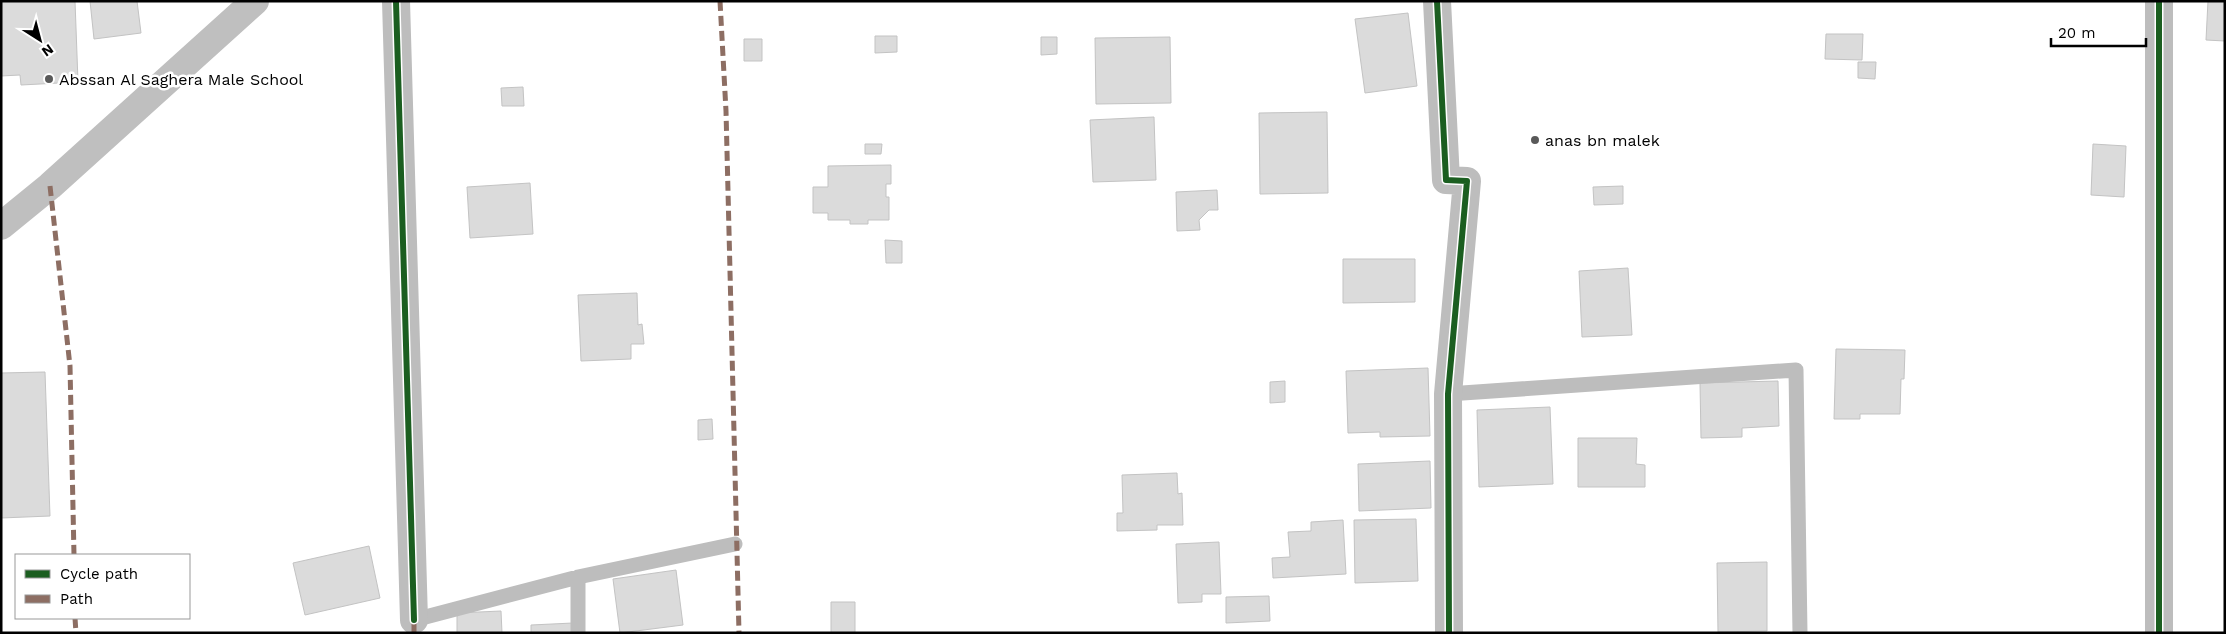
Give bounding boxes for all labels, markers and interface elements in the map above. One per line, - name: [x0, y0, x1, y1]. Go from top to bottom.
- north arrow: [15, 15, 65, 65]
- scale bar: [2051, 15, 2146, 47]
- text: 20 m: [2058, 24, 2096, 42]
- text: N: [39, 41, 57, 60]
- place label: Abssan Al Saghera Male School: [59, 70, 303, 89]
- marker: Abssan Al Saghera Male School: [43, 73, 55, 85]
- place label: anas bn malek: [1545, 131, 1660, 150]
- marker: anas bn malek: [1529, 134, 1541, 146]
- legend: [15, 554, 190, 619]
- text: Cycle path: [60, 565, 138, 583]
- text: Path: [60, 590, 93, 608]

